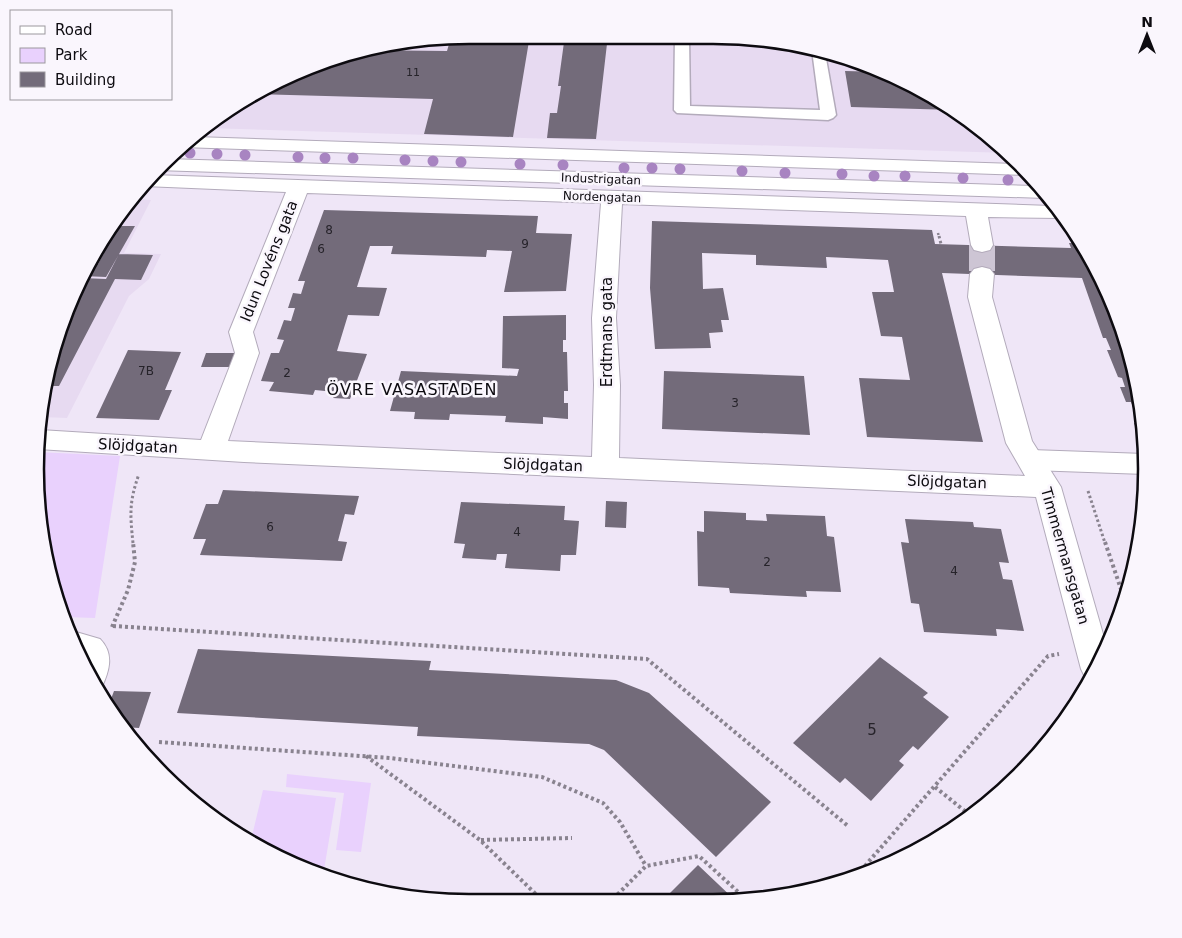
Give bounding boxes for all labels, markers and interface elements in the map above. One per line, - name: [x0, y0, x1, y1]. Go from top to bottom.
- legend: [10, 10, 172, 100]
- north arrow: [1122, 10, 1172, 60]
- text: N: [1141, 14, 1153, 30]
- text: Road: [55, 21, 93, 39]
- text: Park: [55, 46, 88, 64]
- house number: 11: [406, 66, 420, 79]
- text: Building: [55, 71, 116, 89]
- street label: Industrigatan: [561, 171, 641, 187]
- street label: Nordengatan: [563, 189, 641, 205]
- street label: Idun Lovéns gata: [236, 198, 302, 324]
- house number: 8: [325, 223, 333, 237]
- house number: 9: [521, 237, 529, 251]
- house number: 6: [317, 242, 325, 256]
- street label: Erdtmans gata: [598, 277, 616, 387]
- house number: 7B: [138, 364, 154, 378]
- house number: 2: [283, 366, 291, 380]
- district label: ÖVRE VASASTADEN: [327, 380, 497, 399]
- house number: 3: [731, 396, 739, 410]
- street label: Slöjdgatan: [98, 435, 178, 457]
- street label: Slöjdgatan: [503, 455, 583, 475]
- street label: Slöjdgatan: [907, 472, 987, 492]
- street label: Timmermansgatan: [1037, 484, 1093, 627]
- house number: 6: [266, 520, 274, 534]
- house number: 4: [513, 525, 521, 539]
- house number: 2: [763, 555, 771, 569]
- house number: 4: [950, 564, 958, 578]
- house number: 5: [867, 721, 877, 739]

